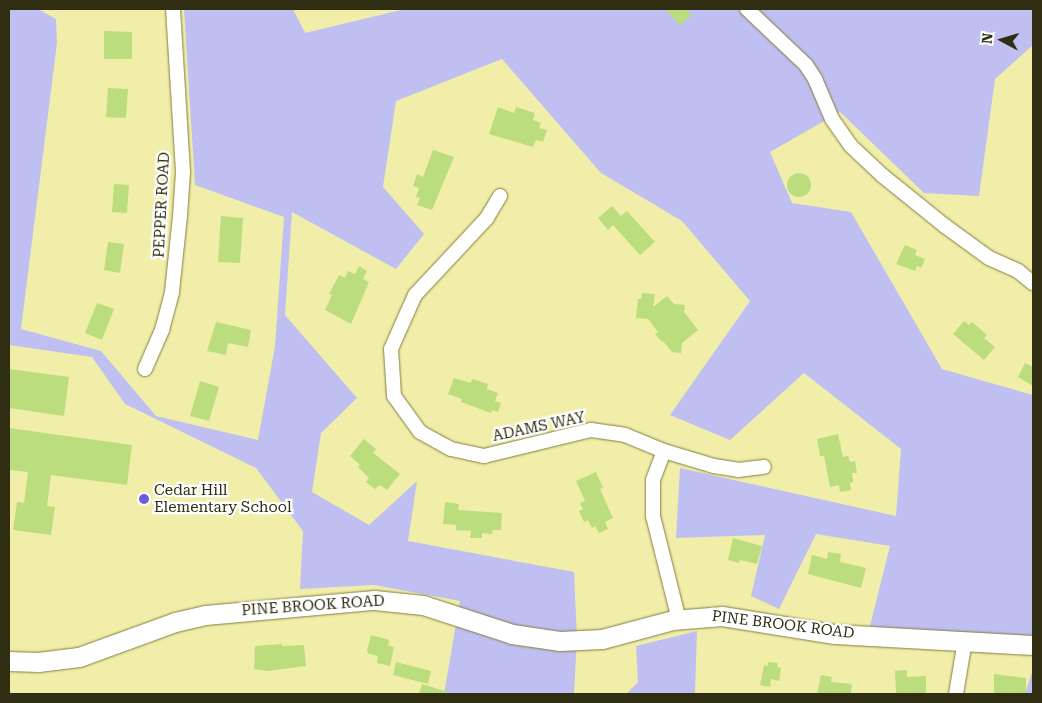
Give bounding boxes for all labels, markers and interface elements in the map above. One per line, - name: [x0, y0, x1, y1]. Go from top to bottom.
- north arrow: [977, 15, 1027, 65]
- text: N: [979, 32, 996, 45]
- street label: PEPPER ROAD: [150, 152, 174, 258]
- street label: ADAMS WAY: [491, 408, 587, 446]
- place label: Cedar Hill Elementary School: [154, 481, 292, 516]
- marker: Cedar Hill Elementary School: [138, 493, 150, 505]
- street label: PINE BROOK ROAD: [241, 592, 385, 620]
- street label: PINE BROOK ROAD: [711, 607, 855, 643]

